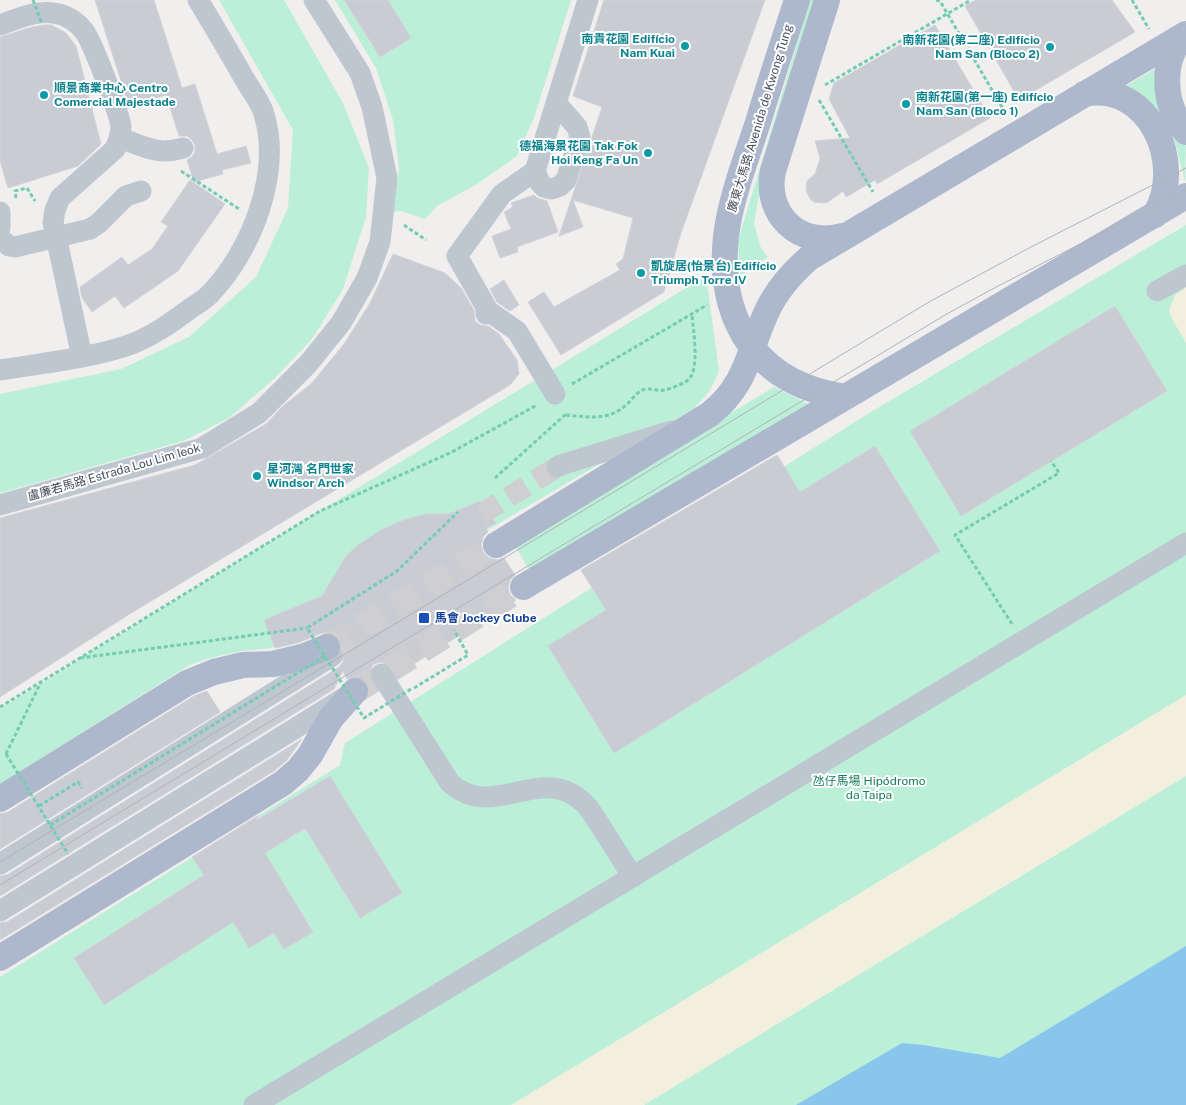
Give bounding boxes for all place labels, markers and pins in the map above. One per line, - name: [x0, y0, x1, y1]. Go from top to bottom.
- place label: 南貴花園 Edifício Nam Kuai: [582, 32, 675, 60]
- place label: 南新花園(第二座) Edifício Nam San (Bloco 2): [903, 33, 1040, 61]
- marker: 南貴花園 Edifício Nam Kuai: [679, 40, 691, 52]
- marker: 南新花園(第二座) Edifício Nam San (Bloco 2): [1044, 41, 1056, 53]
- place label: 順景商業中心 Centro Comercial Majestade: [54, 81, 176, 109]
- marker: 順景商業中心 Centro Comercial Majestade: [38, 89, 50, 101]
- place label: 南新花園(第一座) Edifício Nam San (Bloco 1): [916, 90, 1054, 118]
- marker: 南新花園(第一座) Edifício Nam San (Bloco 1): [900, 98, 912, 110]
- place label: 德福海景花園 Tak Fok Hoi Keng Fa Un: [519, 139, 638, 167]
- marker: 德福海景花園 Tak Fok Hoi Keng Fa Un: [642, 147, 654, 159]
- place label: 凱旋居(怡景台) Edifício Triumph Torre IV: [651, 259, 777, 287]
- marker: 凱旋居(怡景台) Edifício Triumph Torre IV: [635, 267, 647, 279]
- place label: 星河灣 名門世家 Windsor Arch: [267, 462, 354, 490]
- marker: 星河灣 名門世家 Windsor Arch: [251, 470, 263, 482]
- marker: 馬會 Jockey Clube: [417, 611, 431, 625]
- place label: 馬會 Jockey Clube: [435, 611, 537, 625]

